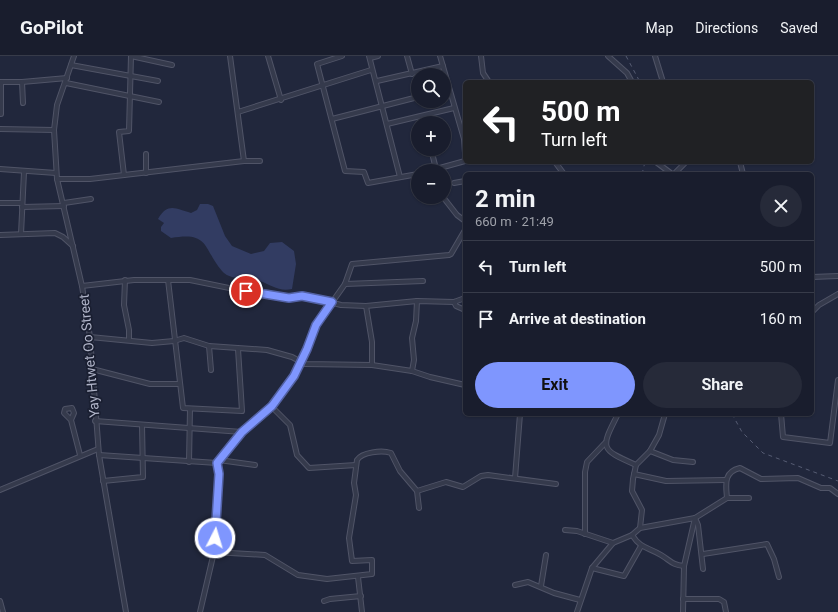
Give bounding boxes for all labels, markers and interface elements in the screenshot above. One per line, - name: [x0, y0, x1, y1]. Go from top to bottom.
- text: GoPilot: [20, 16, 83, 39]
- text: Map: [646, 20, 673, 36]
- text: Directions: [695, 20, 758, 36]
- text: Saved: [780, 20, 818, 36]
- map controls: [411, 68, 451, 204]
- button: search: [411, 68, 451, 108]
- text: 500 m: [541, 95, 620, 128]
- icon: left: [475, 96, 527, 148]
- button: +: [411, 116, 451, 156]
- text: Turn left: [541, 129, 607, 150]
- button: −: [411, 164, 451, 204]
- text: 2 min: [475, 185, 535, 213]
- button: close: [760, 185, 802, 227]
- text: 660 m · 21:49: [475, 214, 554, 229]
- icon: left: [475, 256, 497, 278]
- text: Turn left: [509, 258, 566, 276]
- text: 500 m: [760, 258, 802, 276]
- pin: [229, 274, 263, 308]
- icon: arrive: [235, 280, 257, 302]
- street label: Yay Htwet Oo Street: [76, 293, 102, 419]
- icon: arrive: [475, 308, 497, 330]
- text: Arrive at destination: [509, 310, 646, 328]
- text: 160 m: [760, 310, 802, 328]
- button: Exit: [475, 362, 635, 408]
- button: Share: [643, 362, 802, 408]
- position arrow: [194, 517, 236, 559]

